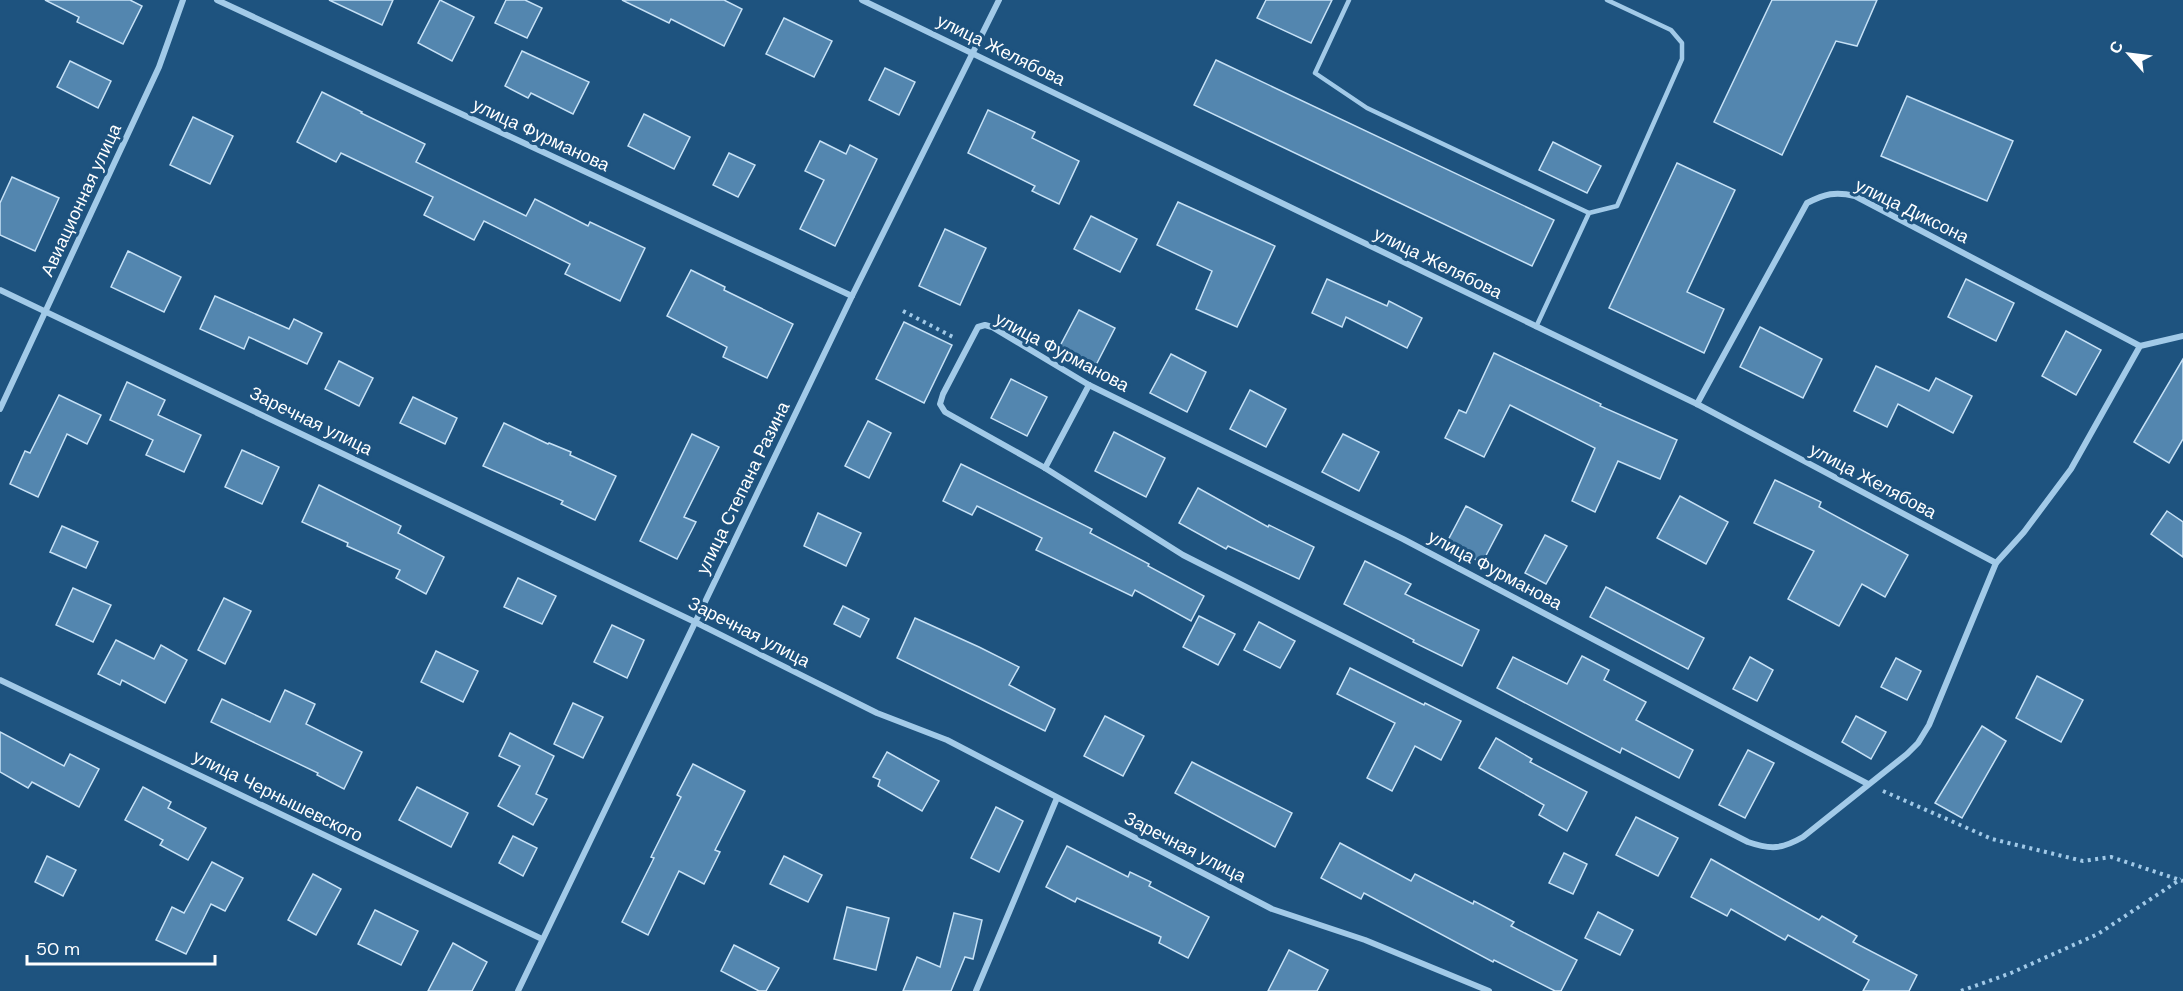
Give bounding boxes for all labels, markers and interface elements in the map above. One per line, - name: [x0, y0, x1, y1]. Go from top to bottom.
- street label: улица Желябова: [933, 9, 1070, 92]
- north arrow: [2099, 24, 2159, 84]
- text: С: [2104, 37, 2128, 57]
- street label: улица Фурманова: [469, 93, 614, 178]
- street label: Авиационная улица: [35, 119, 127, 280]
- street label: улица Диксона: [1851, 173, 1974, 249]
- street label: улица Желябова: [1370, 222, 1507, 305]
- street label: улица Фурманова: [991, 307, 1134, 398]
- street label: Заречная улица: [246, 381, 377, 462]
- street label: улица Степана Разина: [691, 397, 796, 578]
- street label: улица Желябова: [1806, 438, 1941, 525]
- street label: улица Фурманова: [1424, 525, 1567, 616]
- street label: Заречная улица: [684, 591, 815, 673]
- street label: улица Чернышевского: [189, 744, 367, 848]
- street label: Заречная улица: [1120, 806, 1251, 888]
- scale bar: [27, 928, 214, 966]
- text: 50 m: [36, 937, 80, 961]

